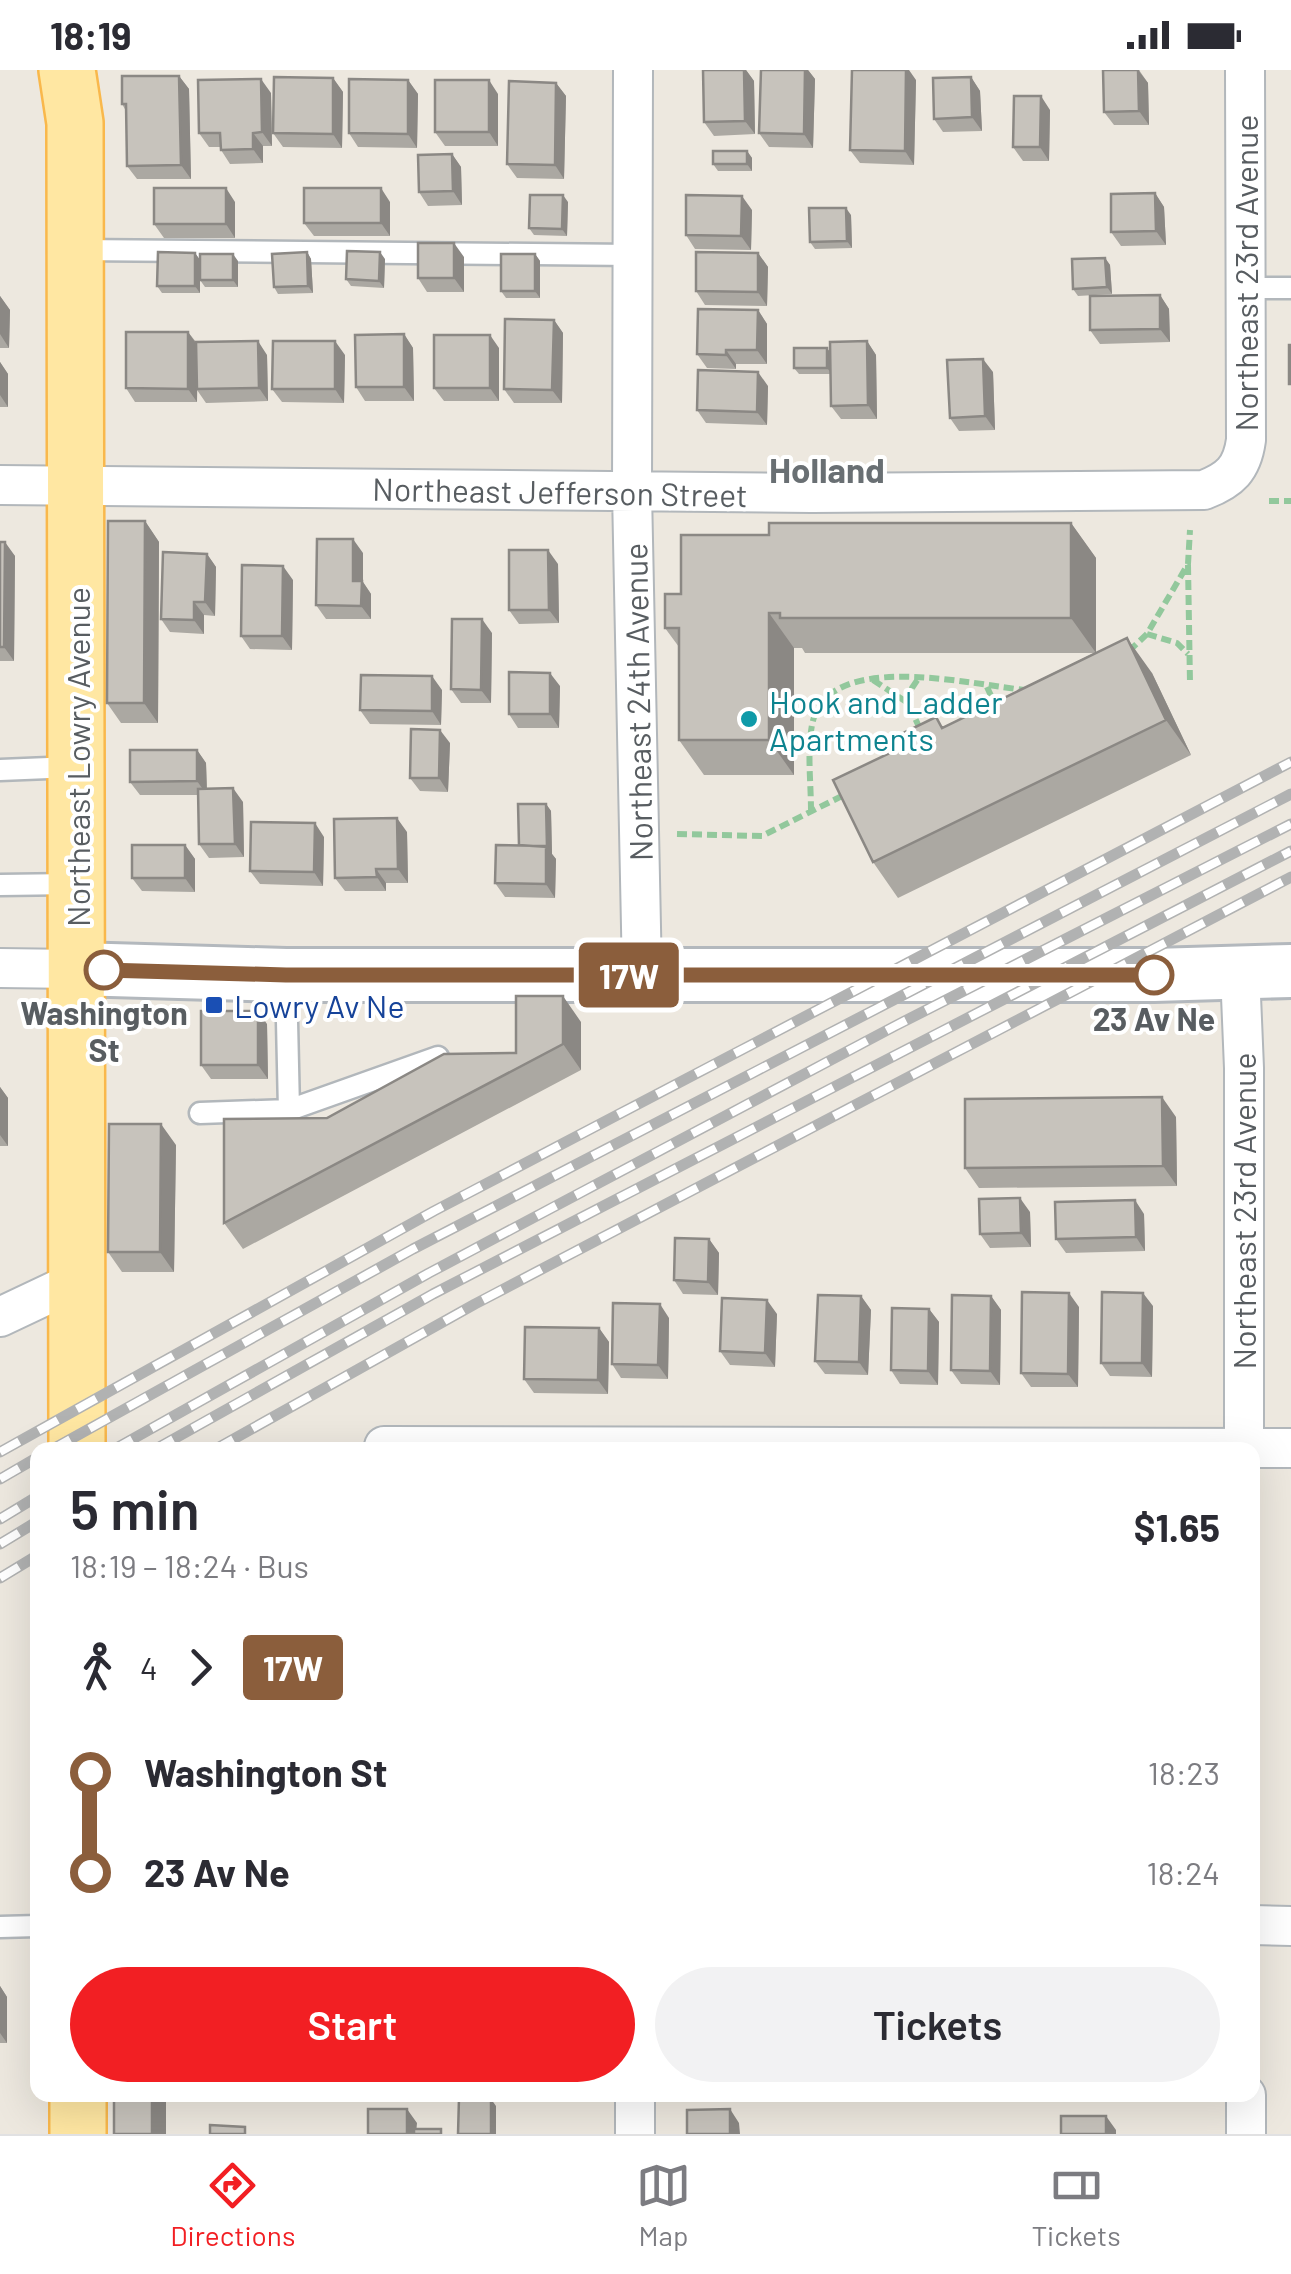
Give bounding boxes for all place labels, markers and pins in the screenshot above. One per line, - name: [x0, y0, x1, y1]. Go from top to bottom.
- place label: Hook and Ladder Apartments: [769, 682, 1003, 757]
- marker: Hook and Ladder Apartments: [738, 708, 760, 730]
- marker: Washington St: [85, 951, 123, 989]
- marker: 23 Av Ne: [1135, 956, 1173, 994]
- place label: Lowry Av Ne: [234, 986, 405, 1024]
- place label: Washington St: [20, 993, 188, 1068]
- marker: Lowry Av Ne: [203, 994, 225, 1016]
- place label: 23 Av Ne: [1093, 999, 1215, 1037]

